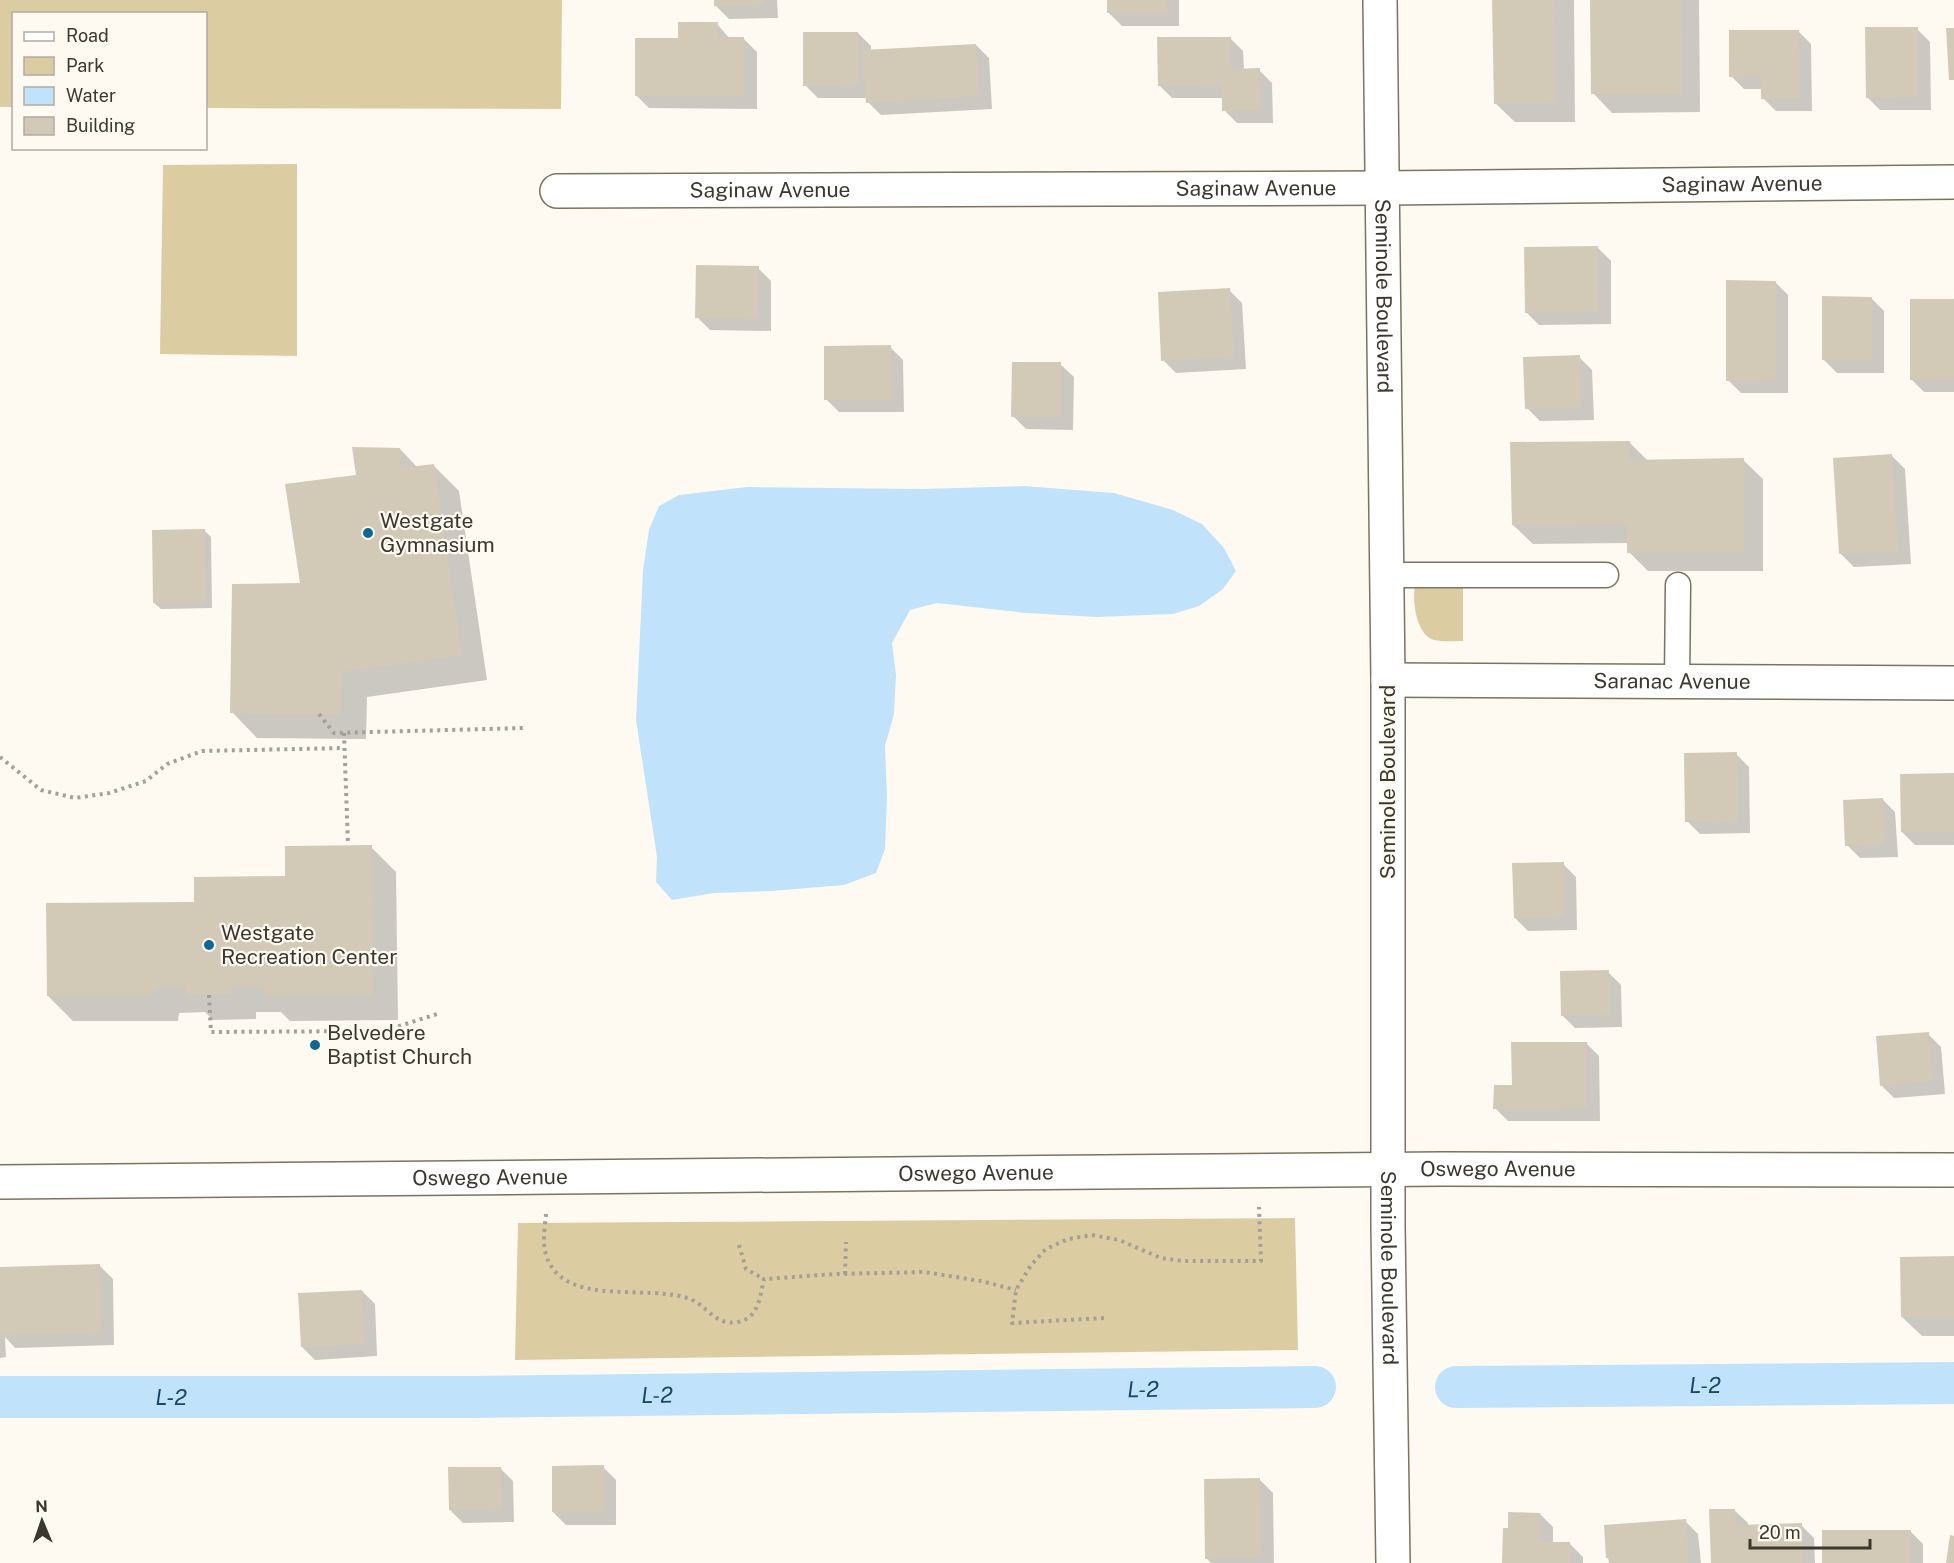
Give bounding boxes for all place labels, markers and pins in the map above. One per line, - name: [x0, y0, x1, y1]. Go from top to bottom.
- place label: Westgate Gymnasium: [380, 508, 495, 557]
- marker: Westgate Gymnasium: [361, 526, 375, 540]
- place label: Westgate Recreation Center: [221, 920, 397, 969]
- marker: Westgate Recreation Center: [202, 938, 216, 952]
- place label: Belvedere Baptist Church: [327, 1020, 472, 1069]
- marker: Belvedere Baptist Church: [308, 1038, 322, 1052]

